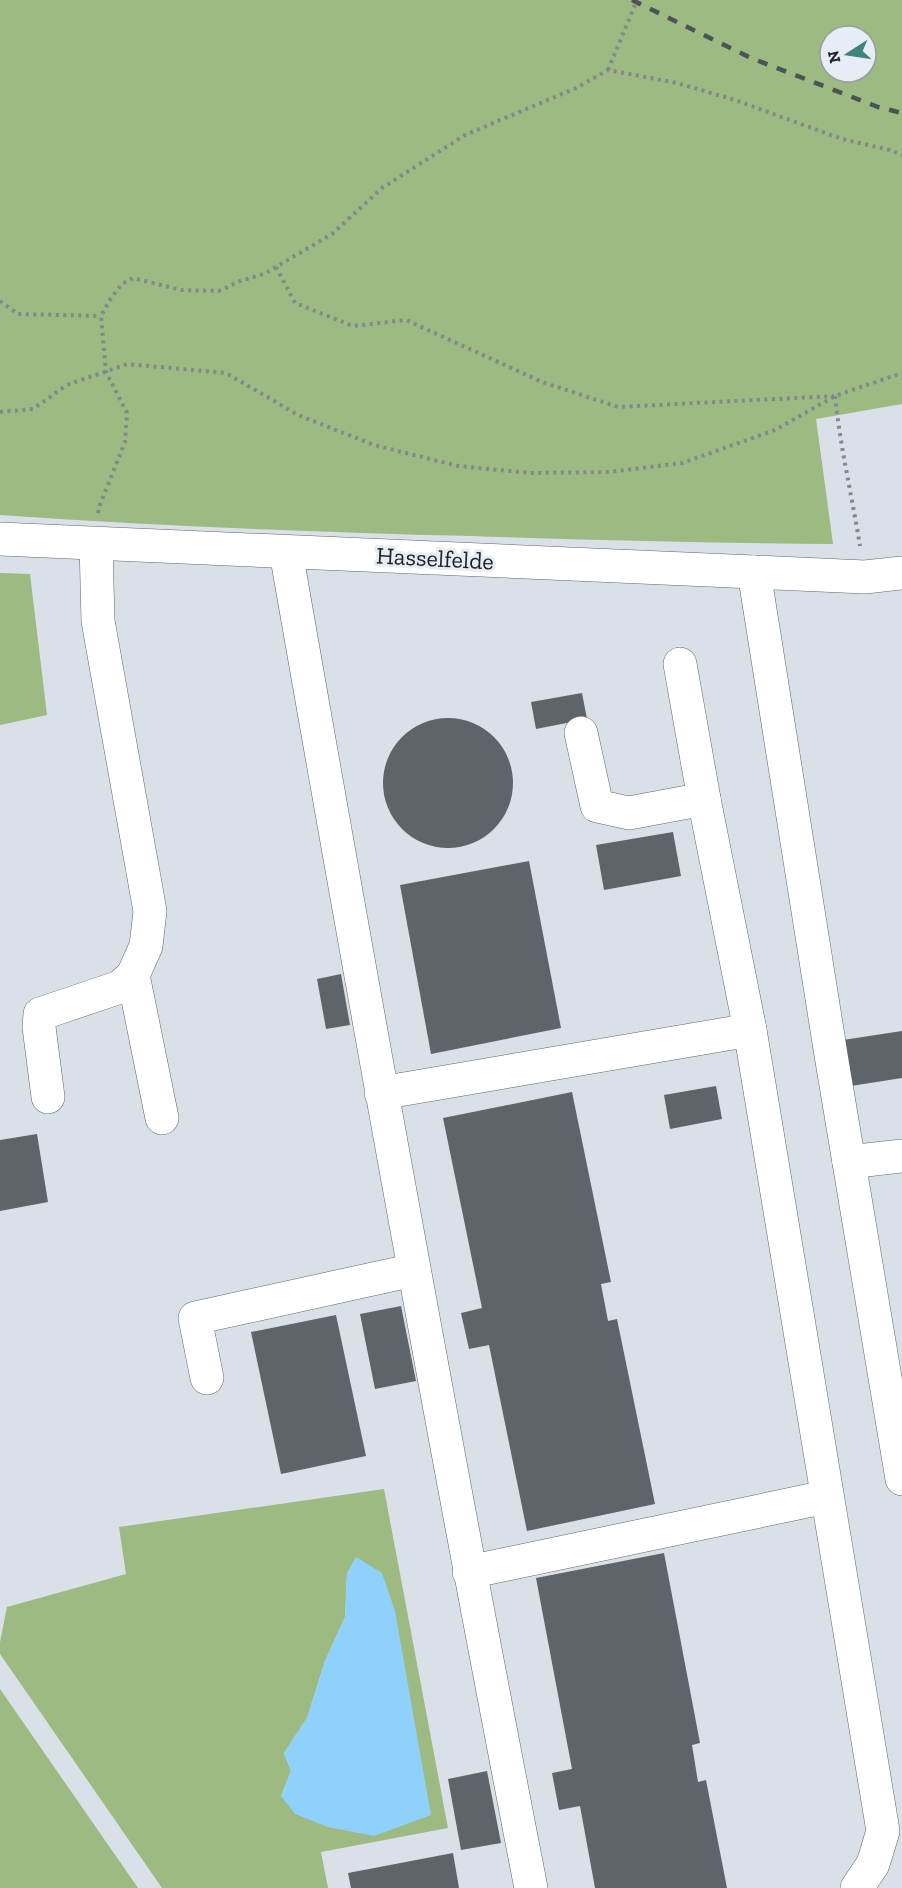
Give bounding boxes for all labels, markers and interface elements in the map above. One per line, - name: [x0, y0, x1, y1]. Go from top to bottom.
- north arrow: [818, 24, 878, 84]
- text: N: [823, 49, 844, 65]
- street label: Hasselfelde: [375, 540, 495, 576]

